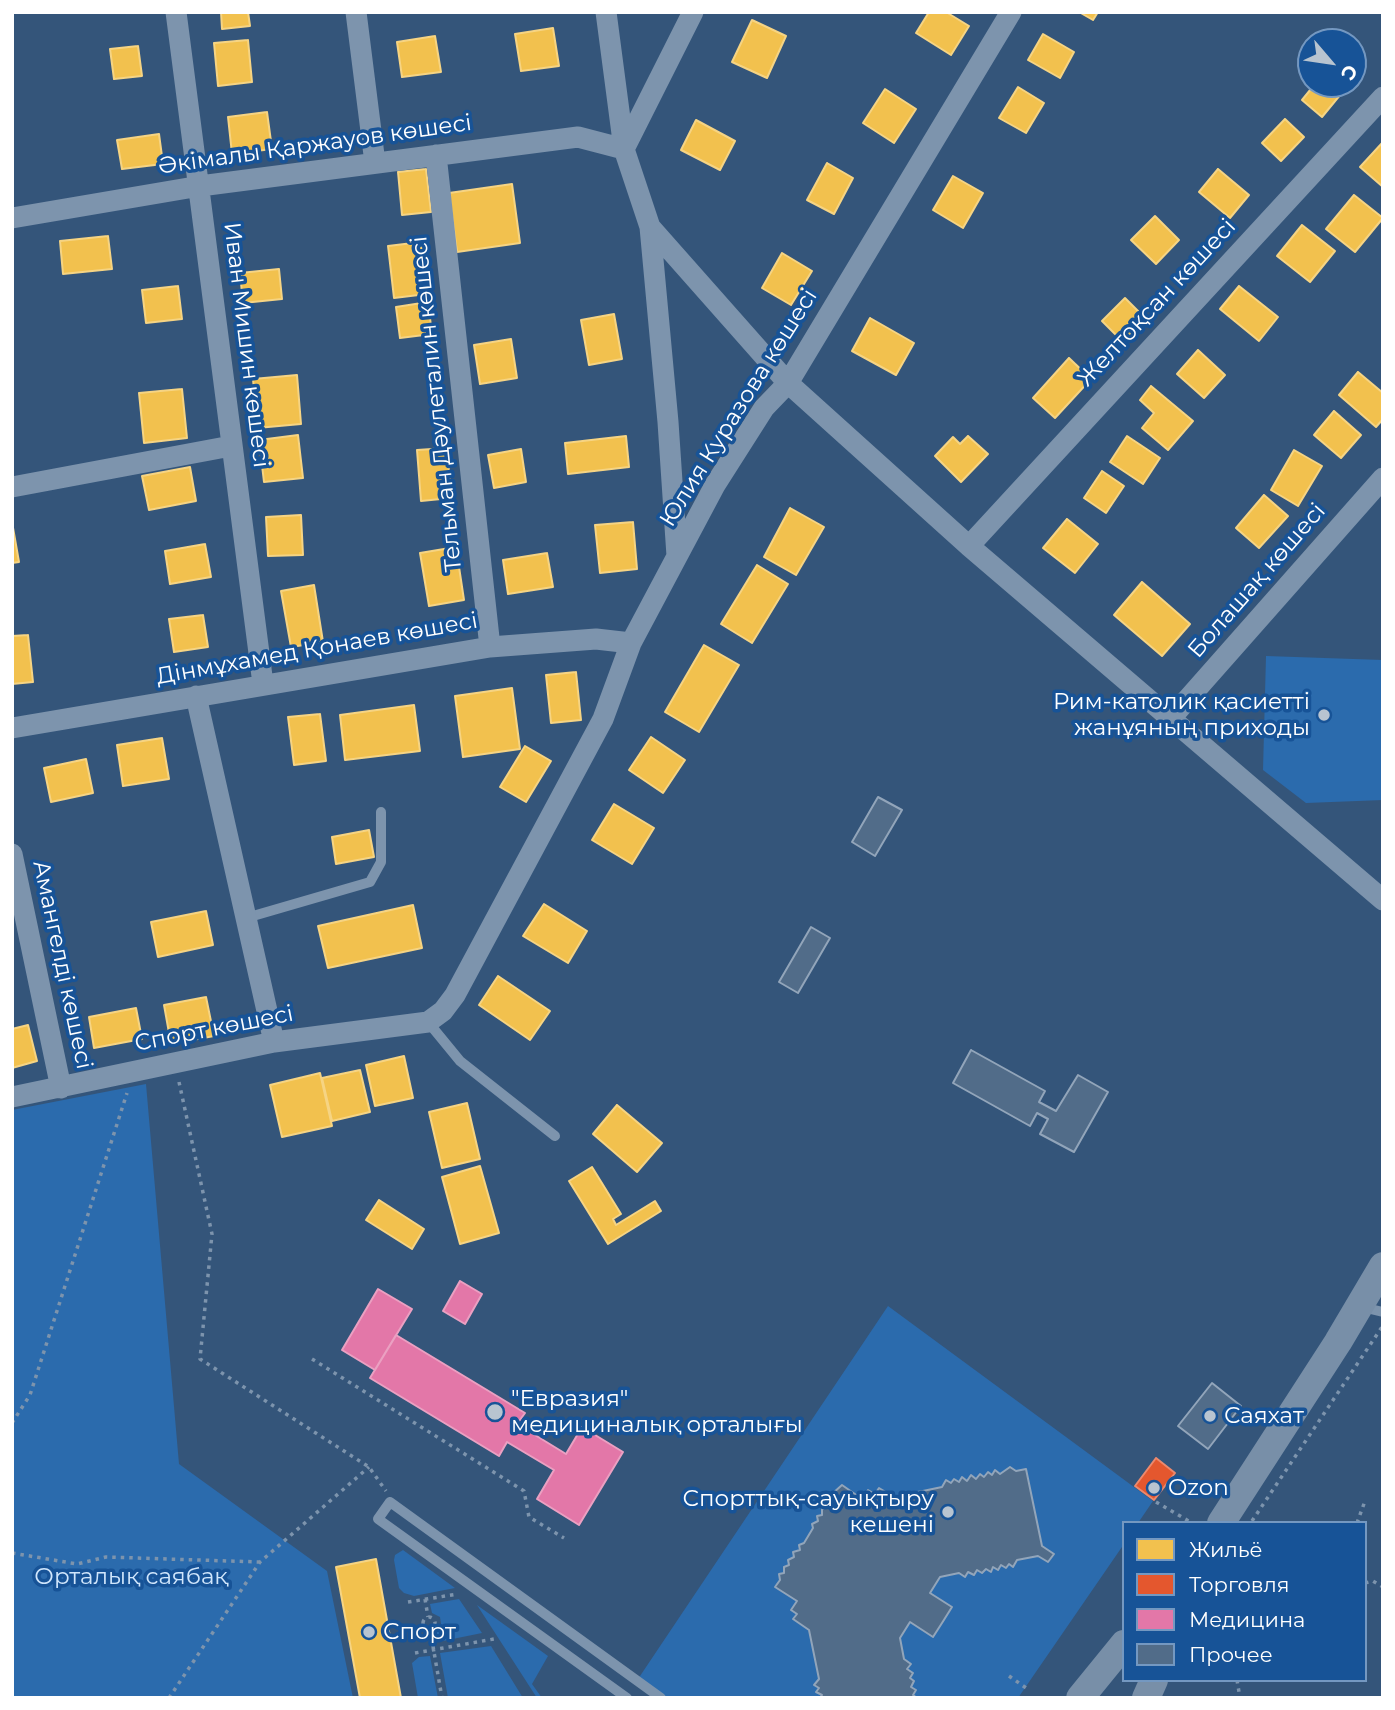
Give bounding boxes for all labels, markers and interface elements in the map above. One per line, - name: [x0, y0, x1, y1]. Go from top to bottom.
- north arrow: [1297, 28, 1367, 98]
- text: С: [1336, 61, 1362, 84]
- street label: Әкімалы Қаржауов көшесі: [157, 109, 473, 181]
- street label: Желтоқсан көшесі: [1072, 213, 1242, 393]
- street label: Иван Мишин көшесі: [217, 221, 275, 469]
- street label: Тельман Дәулеталин көшесі: [406, 235, 468, 573]
- street label: Юлия Куразова көшесі: [654, 284, 824, 532]
- street label: Болашақ көшесі: [1182, 498, 1332, 664]
- street label: Дінмұхамед Қонаев көшесі: [154, 607, 480, 691]
- place label: Рим-католик қасиетті жанұяның приходы: [1053, 688, 1310, 742]
- marker: Рим-католик қасиетті жанұяның приходы: [1316, 707, 1332, 723]
- street label: Амангелді көшесі: [26, 858, 98, 1072]
- street label: Спорт көшесі: [132, 1000, 296, 1058]
- place label: "Евразия" медициналық орталығы: [511, 1385, 803, 1439]
- marker: "Евразия" медициналық орталығы: [485, 1402, 505, 1422]
- place label: Саяхат: [1224, 1402, 1304, 1430]
- marker: Саяхат: [1202, 1408, 1218, 1424]
- place label: Ozon: [1168, 1474, 1229, 1502]
- marker: Ozon: [1146, 1480, 1162, 1496]
- place label: Спорттық-сауықтыру кешені: [683, 1485, 934, 1539]
- marker: Спорттық-сауықтыру кешені: [940, 1504, 956, 1520]
- legend: [1122, 1521, 1367, 1682]
- text: Жильё: [1189, 1537, 1263, 1562]
- park label: Орталық саябақ: [34, 1563, 228, 1591]
- text: Торговля: [1189, 1572, 1290, 1597]
- text: Медицина: [1189, 1607, 1305, 1632]
- place label: Спорт: [383, 1618, 456, 1646]
- marker: Спорт: [361, 1624, 377, 1640]
- text: Прочее: [1189, 1642, 1273, 1667]

